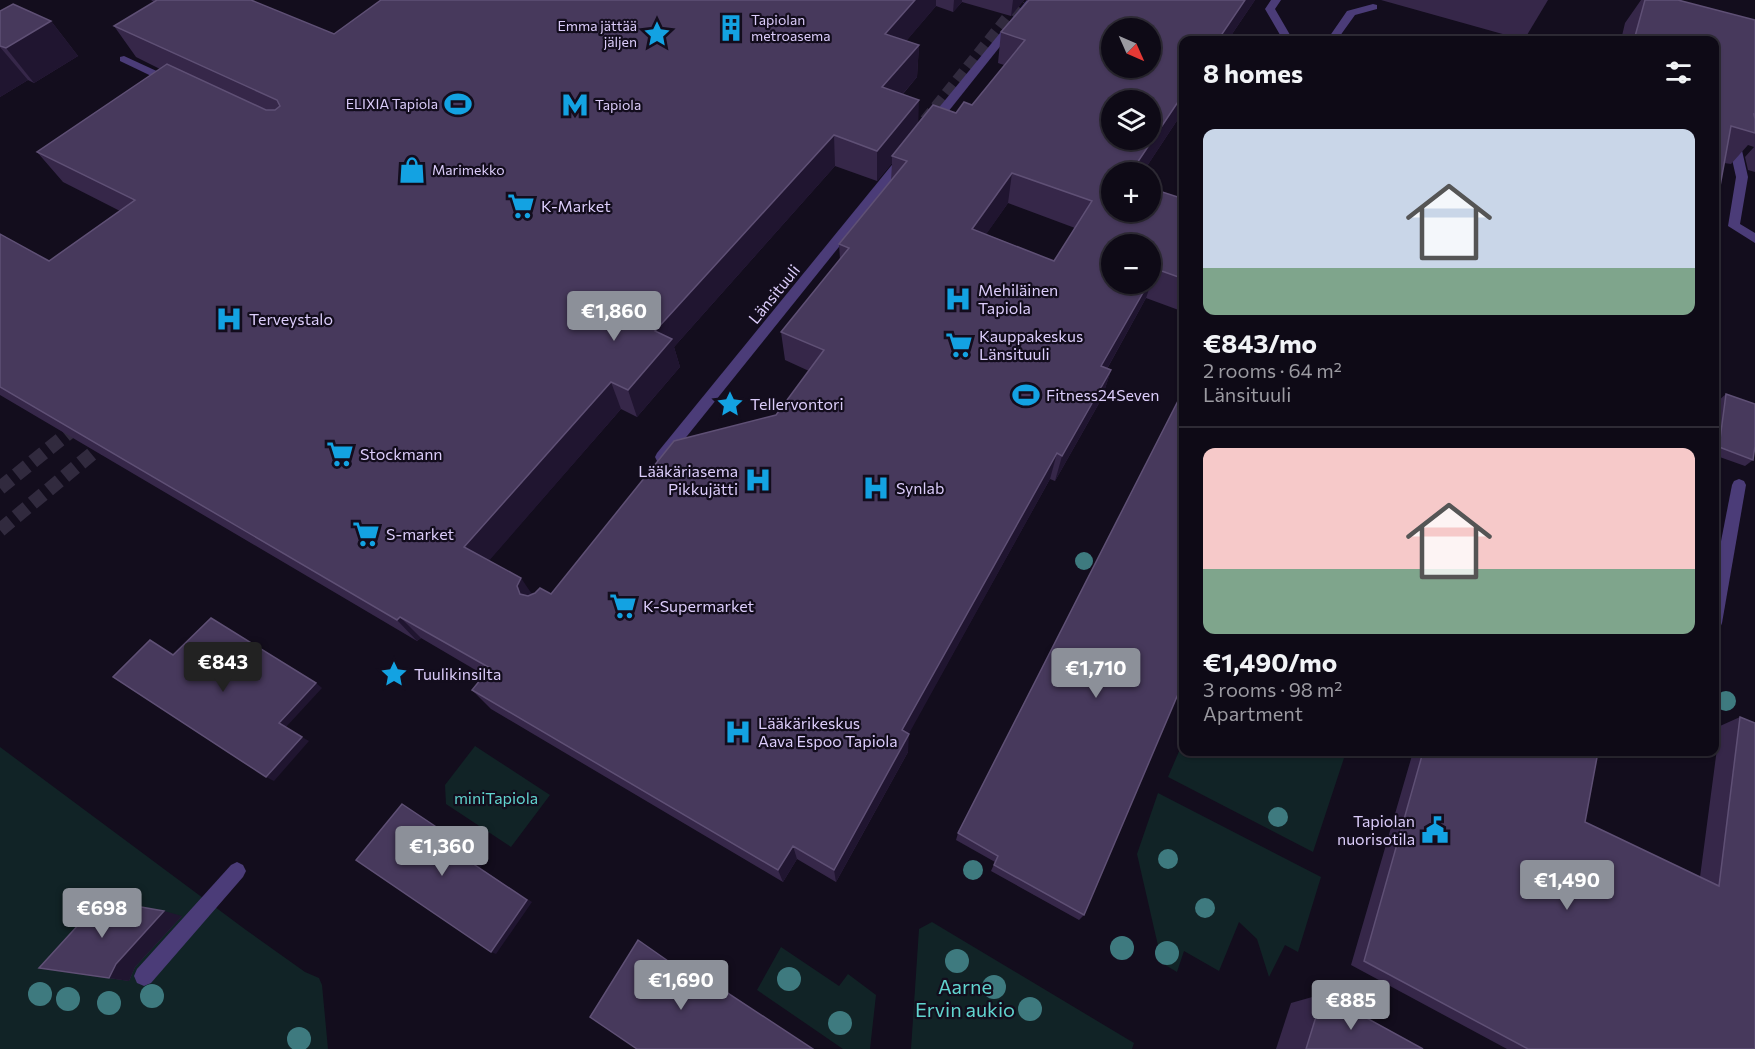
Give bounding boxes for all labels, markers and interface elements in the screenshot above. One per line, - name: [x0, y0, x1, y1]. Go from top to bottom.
- place label: Tapiolan metroasema: [751, 11, 831, 44]
- building icon: Tapiolan metroasema: [716, 13, 746, 43]
- place label: Emma jättää jäljen: [557, 17, 637, 50]
- north arrow: [1101, 18, 1161, 78]
- map controls: [1101, 18, 1161, 294]
- place icon: Emma jättää jäljen: [642, 19, 672, 49]
- icon: filters: [1662, 56, 1695, 89]
- text: 8 homes: [1203, 57, 1303, 88]
- sports icon: ELIXIA Tapiola: [443, 89, 473, 119]
- metro station icon: Tapiola: [560, 90, 590, 120]
- button: layers: [1101, 90, 1161, 150]
- place label: ELIXIA Tapiola: [346, 95, 438, 112]
- place label: Tapiola: [595, 96, 641, 113]
- shop icon: Marimekko: [397, 155, 427, 185]
- place label: Marimekko: [432, 161, 505, 178]
- button: +: [1101, 162, 1161, 222]
- icon: home: [1395, 168, 1503, 276]
- supermarket icon: K-Market: [506, 191, 536, 221]
- place label: K-Market: [541, 196, 611, 215]
- button: −: [1101, 234, 1161, 294]
- street label: Länsituuli: [744, 260, 803, 327]
- place label: Mehiläinen Tapiola: [978, 280, 1058, 317]
- hospital icon: Mehiläinen Tapiola: [943, 284, 973, 314]
- pin: €1,860: [565, 291, 663, 342]
- text: €1,860: [581, 298, 647, 322]
- hospital icon: Terveystalo: [214, 304, 244, 334]
- place label: Terveystalo: [249, 309, 333, 328]
- place label: Kauppakeskus Länsituuli: [979, 326, 1083, 363]
- text: €843/mo: [1203, 327, 1317, 358]
- supermarket icon: Kauppakeskus Länsituuli: [944, 330, 974, 360]
- text: 2 rooms · 64 m²: [1203, 358, 1342, 382]
- sports icon: Fitness24Seven: [1011, 380, 1041, 410]
- text: Länsituuli: [1203, 382, 1291, 406]
- place label: Fitness24Seven: [1046, 385, 1159, 404]
- place icon: Tellervontori: [715, 389, 745, 419]
- place label: Tellervontori: [750, 394, 844, 413]
- supermarket icon: Stockmann: [325, 439, 355, 469]
- place label: Stockmann: [360, 444, 442, 463]
- place label: Lääkäriasema Pikkujätti: [638, 461, 738, 498]
- hospital icon: Lääkäriasema Pikkujätti: [743, 465, 773, 495]
- hospital icon: Synlab: [861, 473, 891, 503]
- place label: Synlab: [896, 478, 944, 497]
- icon: home: [1395, 487, 1503, 595]
- supermarket icon: S-market: [351, 519, 381, 549]
- place label: S-market: [386, 524, 454, 543]
- supermarket icon: K-Supermarket: [608, 591, 638, 621]
- place label: K-Supermarket: [643, 596, 755, 615]
- pin: €843: [187, 642, 259, 693]
- text: €1,490/mo: [1203, 646, 1337, 677]
- pin: €1,710: [1047, 648, 1145, 699]
- text: €843: [198, 649, 248, 673]
- text: €1,710: [1065, 655, 1127, 679]
- place icon: Tuulikinsilta: [379, 659, 409, 689]
- place label: Tuulikinsilta: [414, 664, 501, 683]
- text: 3 rooms · 98 m²: [1203, 677, 1342, 701]
- text: Apartment: [1203, 701, 1303, 725]
- place label: Lääkärikeskus Aava Espoo Tapiola: [758, 713, 898, 750]
- hospital icon: Lääkärikeskus Aava Espoo Tapiola: [723, 717, 753, 747]
- park label: miniTapiola: [454, 788, 538, 807]
- place label: Tapiolan nuorisotila: [1337, 811, 1415, 848]
- public building icon: Tapiolan nuorisotila: [1420, 815, 1450, 845]
- pin: €1,360: [393, 826, 491, 877]
- text: €1,360: [409, 833, 475, 857]
- pin: €1,490: [1518, 860, 1616, 911]
- text: €1,490: [1534, 867, 1600, 891]
- pin: €698: [66, 888, 138, 939]
- text: €698: [77, 895, 127, 919]
- pin: €1,690: [632, 960, 730, 1011]
- text: €1,690: [648, 967, 714, 991]
- park label: Aarne Ervin aukio: [915, 974, 1015, 1021]
- pin: €885: [1315, 980, 1387, 1031]
- text: €885: [1326, 987, 1376, 1011]

